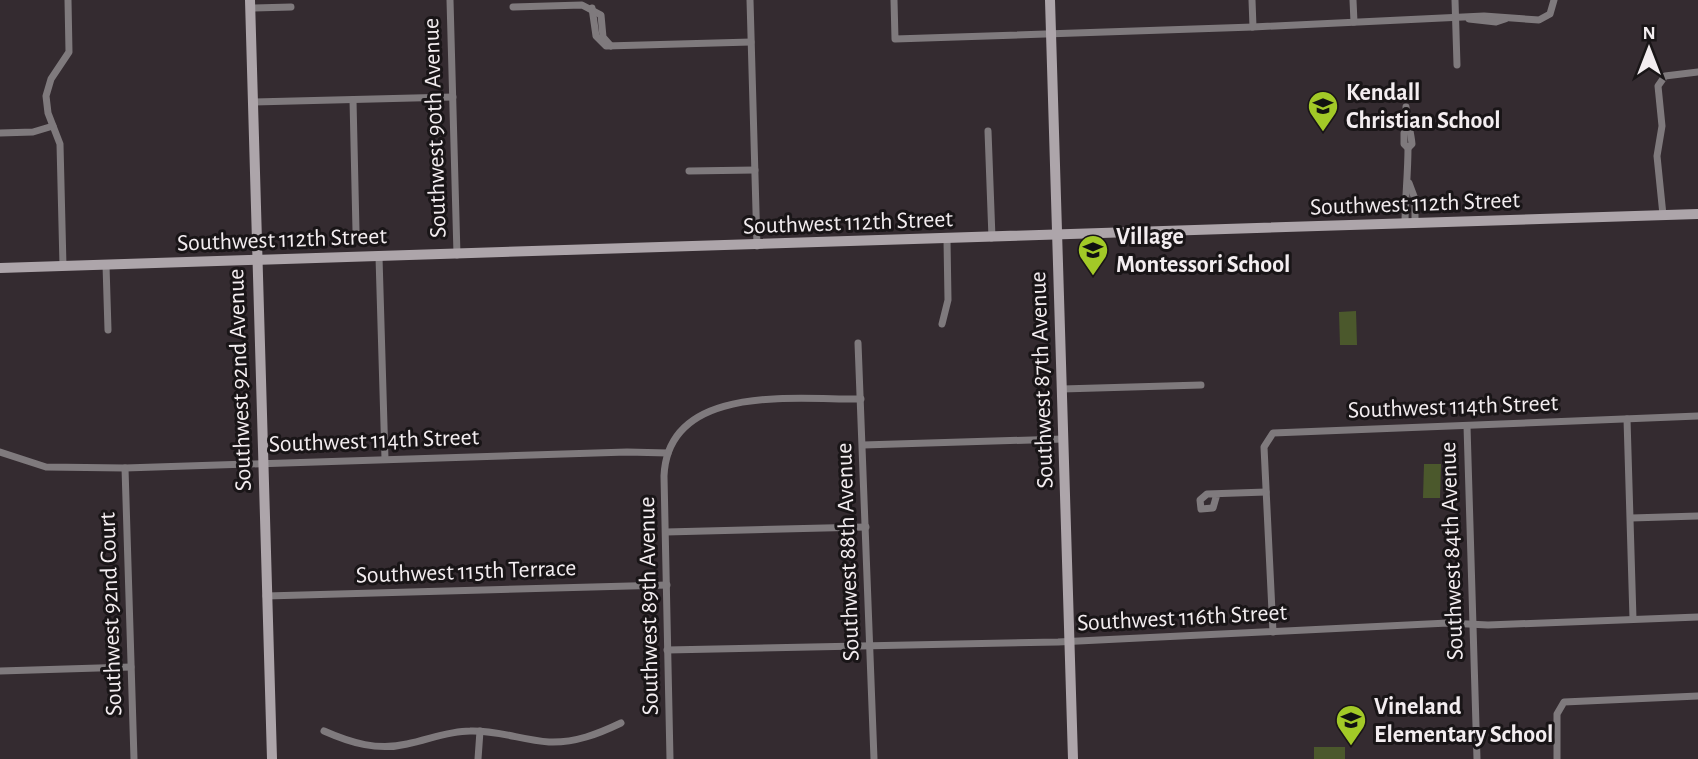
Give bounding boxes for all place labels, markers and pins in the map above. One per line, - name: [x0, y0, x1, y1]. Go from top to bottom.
- place label: Kendall Christian School: [1346, 81, 1501, 133]
- school or university icon: Kendall Christian School: [1306, 89, 1340, 133]
- place label: Village Montessori School: [1116, 225, 1290, 277]
- school or university icon: Village Montessori School: [1076, 233, 1110, 277]
- place label: Vineland Elementary School: [1374, 695, 1553, 747]
- school or university icon: Vineland Elementary School: [1334, 703, 1368, 747]

